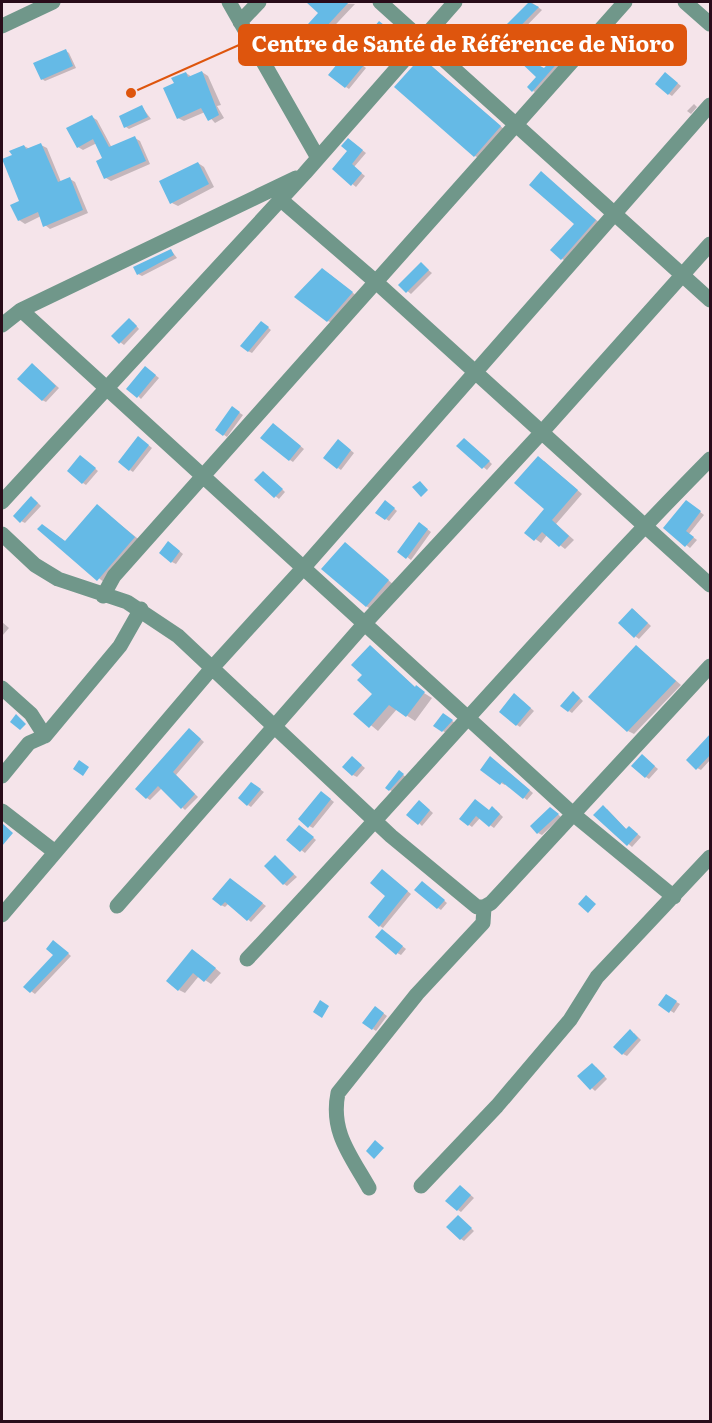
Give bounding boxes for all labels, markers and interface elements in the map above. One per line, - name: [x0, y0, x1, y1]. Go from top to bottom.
- callout: Centre de Santé de Référence de Nioro: [239, 25, 686, 65]
- text: Centre de Santé de Référence de Nioro: [252, 26, 674, 59]

